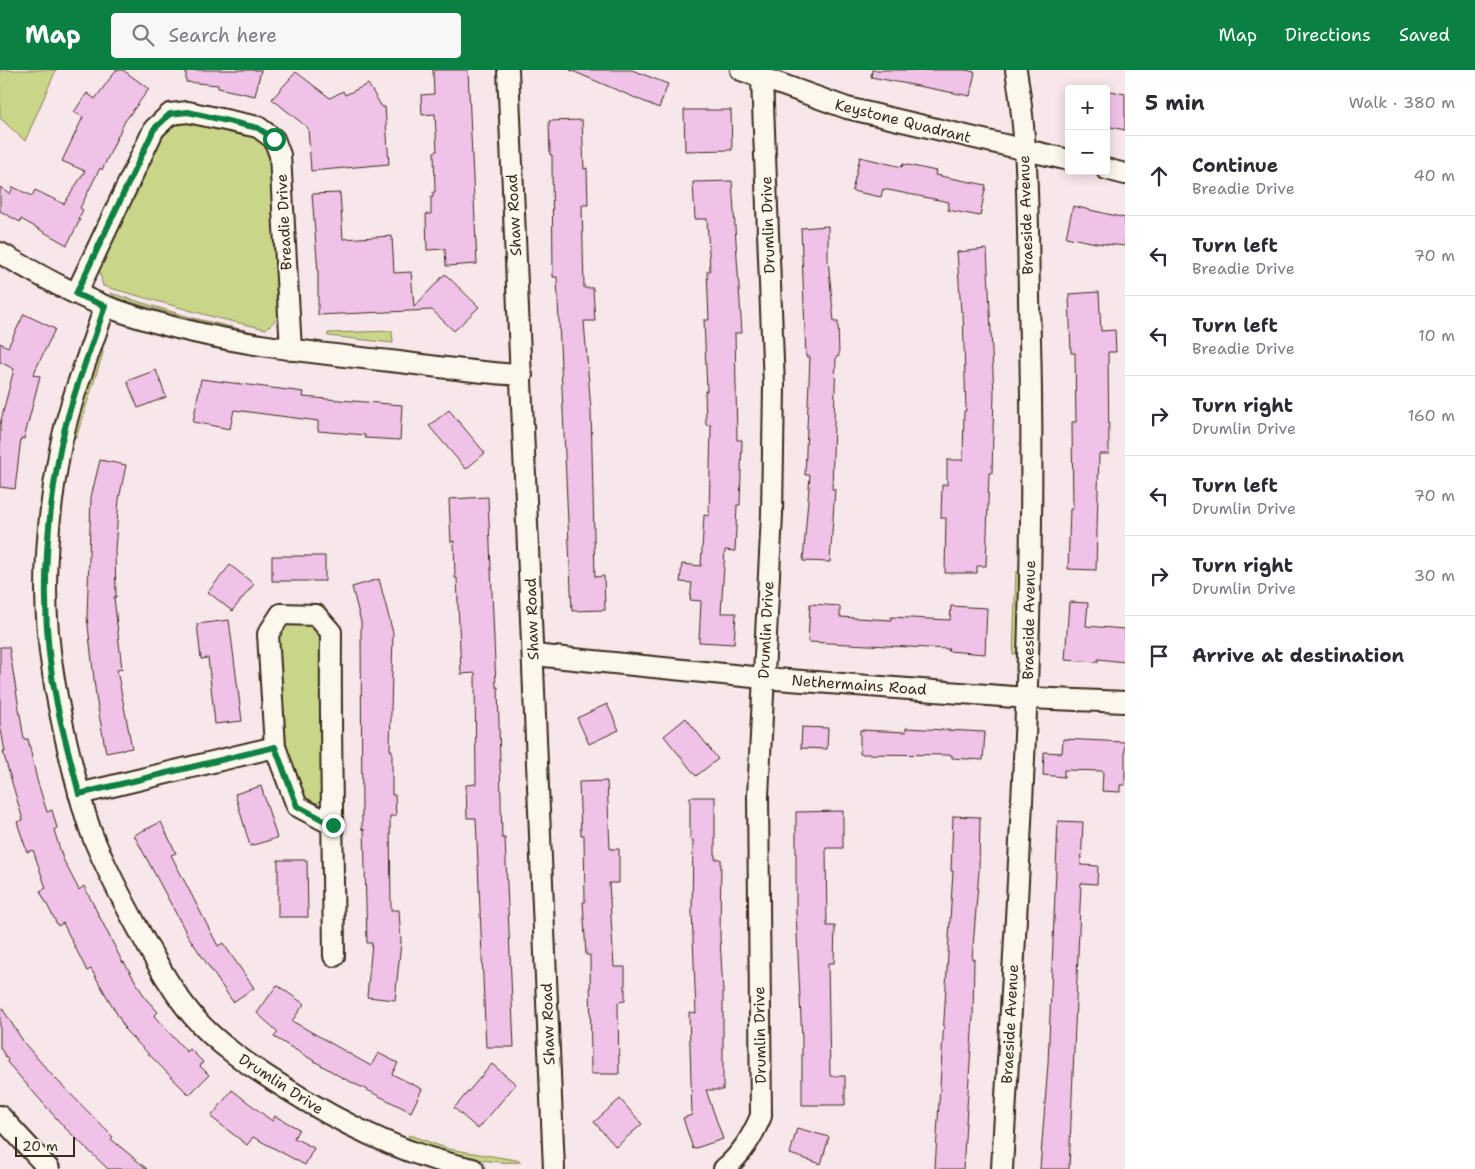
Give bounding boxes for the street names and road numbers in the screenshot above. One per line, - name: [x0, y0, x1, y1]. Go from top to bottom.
- street label: Keystone Quadrant: [833, 94, 973, 148]
- street label: Braeside Avenue: [1014, 155, 1038, 275]
- street label: Breadie Drive: [271, 173, 297, 271]
- street label: Shaw Road: [502, 173, 526, 257]
- street label: Drumlin Drive: [756, 176, 780, 274]
- street label: Braeside Avenue: [1018, 560, 1040, 680]
- street label: Shaw Road: [521, 577, 543, 660]
- street label: Drumlin Drive: [753, 581, 779, 679]
- street label: Nethermains Road: [791, 670, 928, 700]
- street label: Braeside Avenue: [997, 964, 1023, 1084]
- street label: Shaw Road: [537, 982, 559, 1065]
- street label: Drumlin Drive: [749, 986, 771, 1084]
- street label: Drumlin Drive: [235, 1049, 327, 1119]

